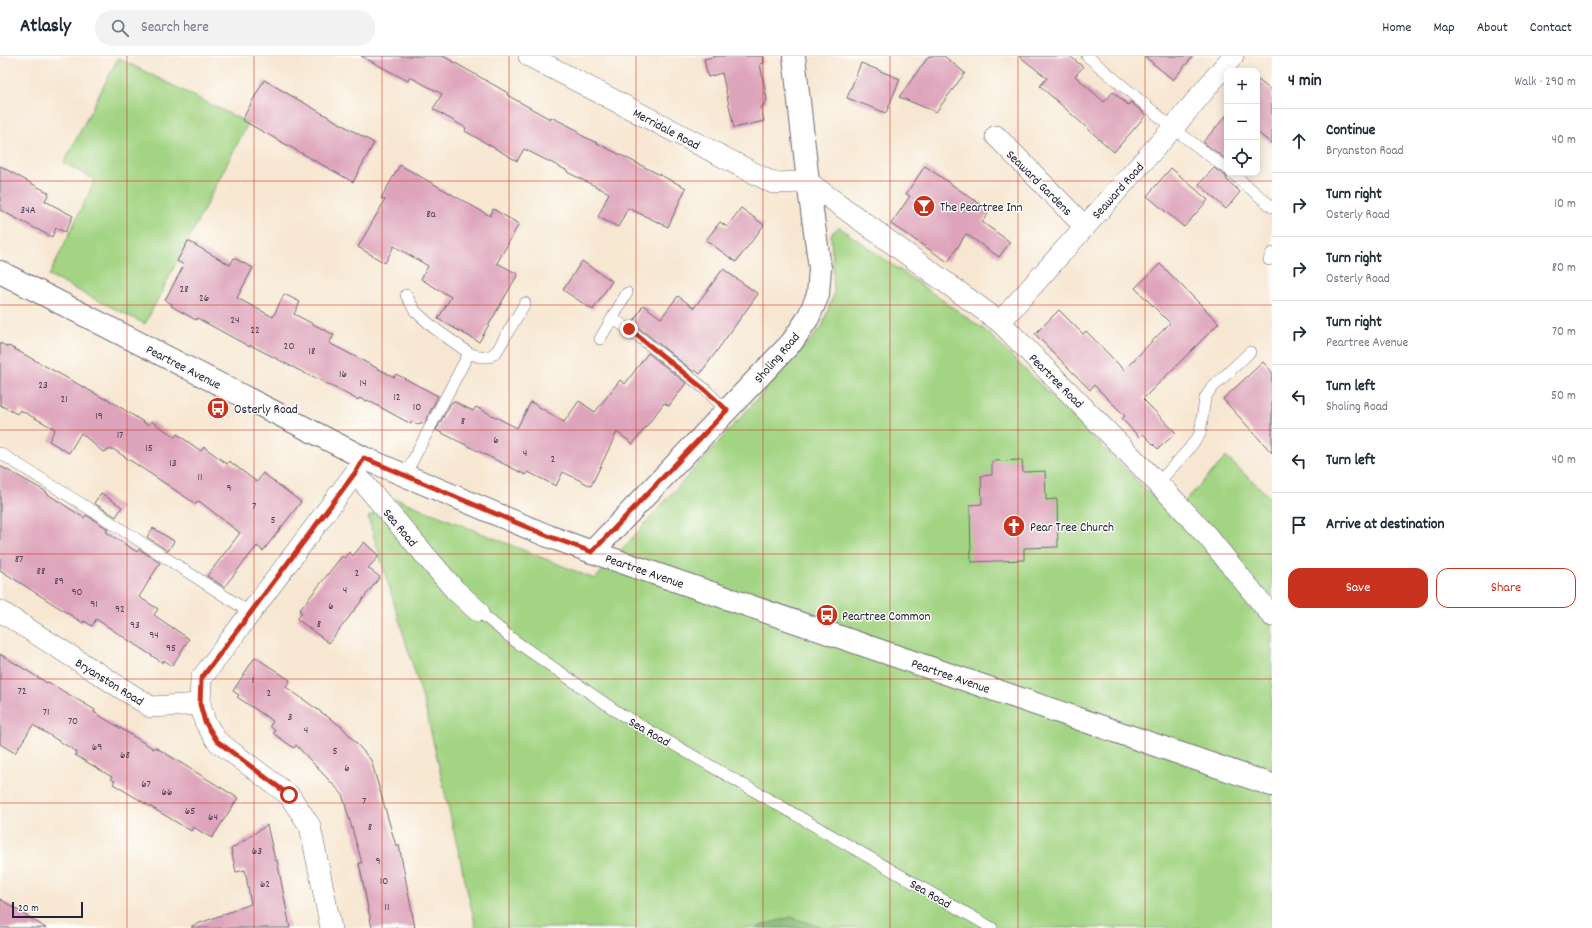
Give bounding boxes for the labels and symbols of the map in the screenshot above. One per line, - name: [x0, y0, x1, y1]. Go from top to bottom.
- street label: Merridale Road: [629, 105, 703, 156]
- street label: Seaward Gardens: [1001, 146, 1076, 221]
- street label: Seaward Road: [1088, 159, 1149, 224]
- bar icon: The Peartree Inn: [911, 193, 937, 219]
- place label: The Peartree Inn: [940, 199, 1022, 218]
- house number: 34A: [20, 203, 36, 219]
- house number: 8a: [426, 207, 437, 223]
- house number: 28: [179, 282, 189, 298]
- house number: 26: [199, 291, 209, 307]
- house number: 24: [230, 313, 240, 329]
- route end: [620, 320, 638, 338]
- house number: 22: [250, 323, 260, 339]
- street label: Sholing Road: [750, 329, 805, 388]
- house number: 20: [284, 339, 294, 355]
- street label: Peartree Avenue: [142, 341, 224, 395]
- house number: 18: [309, 344, 315, 360]
- street label: Peartree Road: [1023, 350, 1087, 414]
- house number: 16: [339, 367, 347, 383]
- house number: 14: [360, 376, 366, 392]
- house number: 23: [38, 378, 48, 394]
- house number: 12: [393, 390, 401, 406]
- house number: 21: [60, 392, 68, 408]
- bus stop icon: Osterly Road: [205, 395, 231, 421]
- house number: 10: [413, 400, 421, 416]
- place label: Osterly Road: [234, 401, 298, 420]
- house number: 19: [95, 409, 103, 425]
- house number: 8: [461, 414, 465, 430]
- house number: 17: [117, 428, 123, 444]
- house number: 6: [493, 433, 499, 449]
- house number: 15: [145, 441, 153, 457]
- house number: 4: [523, 446, 527, 462]
- house number: 2: [551, 452, 556, 468]
- house number: 13: [169, 456, 177, 472]
- house number: 11: [198, 470, 202, 486]
- house number: 9: [226, 481, 232, 497]
- house number: 7: [252, 499, 256, 515]
- street label: Sea Road: [377, 505, 421, 552]
- house number: 5: [270, 513, 276, 529]
- church icon: Pear Tree Church: [1001, 513, 1027, 539]
- place label: Pear Tree Church: [1030, 519, 1114, 538]
- street label: Peartree Avenue: [602, 550, 686, 595]
- house number: 87: [15, 552, 23, 568]
- house number: 88: [37, 564, 45, 580]
- house number: 2: [355, 566, 360, 582]
- house number: 89: [54, 574, 64, 590]
- house number: 4: [343, 583, 347, 599]
- house number: 90: [71, 585, 83, 601]
- house number: 91: [90, 597, 98, 613]
- house number: 6: [328, 599, 334, 615]
- house number: 92: [115, 602, 125, 618]
- bus stop icon: Peartree Common: [814, 602, 840, 628]
- place label: Peartree Common: [842, 608, 930, 627]
- house number: 8: [317, 617, 321, 633]
- house number: 93: [130, 618, 140, 634]
- house number: 94: [149, 628, 159, 644]
- house number: 95: [166, 641, 176, 657]
- street label: Bryanston Road: [71, 654, 147, 712]
- street label: Peartree Avenue: [908, 655, 992, 700]
- house number: 1: [252, 673, 254, 689]
- house number: 72: [17, 684, 27, 700]
- house number: 2: [267, 686, 272, 702]
- house number: 71: [43, 705, 49, 721]
- house number: 3: [288, 710, 293, 726]
- house number: 70: [68, 714, 78, 730]
- street label: Sea Road: [625, 714, 673, 753]
- house number: 4: [304, 723, 308, 739]
- house number: 69: [92, 740, 102, 756]
- house number: 5: [332, 744, 338, 760]
- house number: 68: [120, 748, 130, 764]
- house number: 6: [344, 761, 350, 777]
- house number: 67: [141, 777, 151, 793]
- house number: 66: [162, 785, 172, 801]
- route start: [280, 786, 298, 804]
- house number: 7: [362, 794, 366, 810]
- house number: 65: [185, 804, 195, 820]
- house number: 64: [208, 810, 218, 826]
- house number: 8: [368, 820, 372, 836]
- house number: 63: [252, 844, 262, 860]
- house number: 9: [375, 854, 381, 870]
- house number: 10: [380, 874, 388, 890]
- street label: Sea Road: [906, 876, 954, 915]
- house number: 62: [260, 877, 270, 893]
- scale bar: [12, 900, 83, 919]
- house number: 11: [385, 900, 389, 916]

